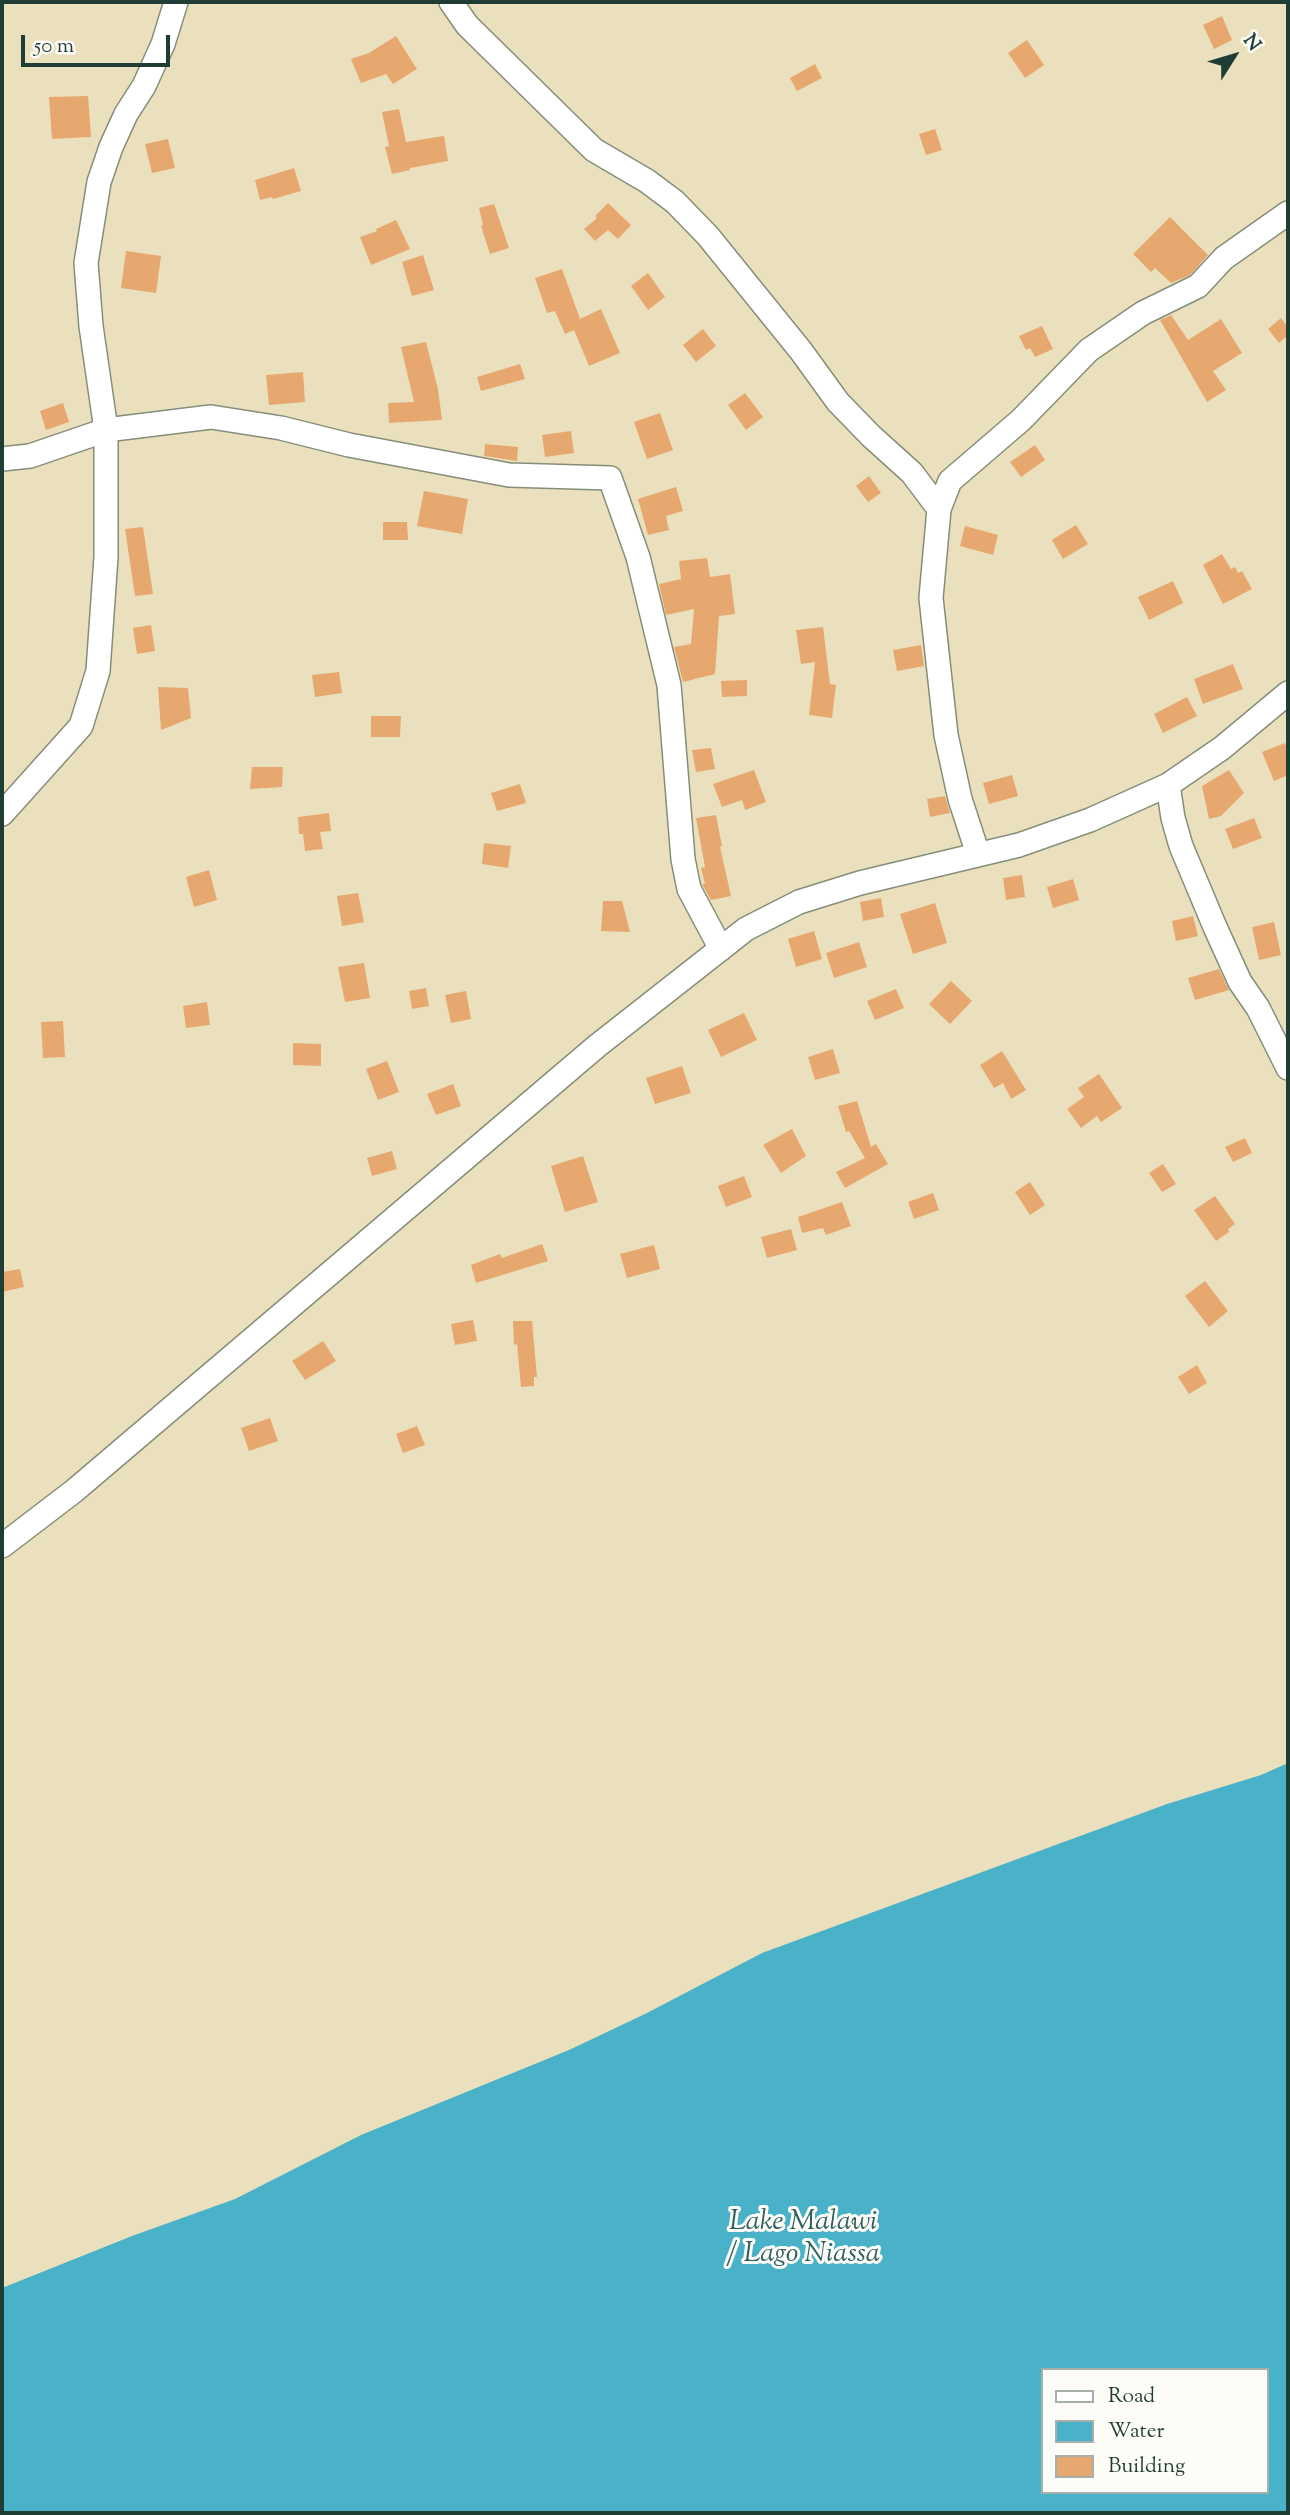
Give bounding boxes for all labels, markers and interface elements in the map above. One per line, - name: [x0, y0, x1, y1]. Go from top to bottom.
- scale bar: [24, 21, 173, 65]
- north arrow: [1199, 21, 1269, 91]
- text: N: [1236, 29, 1267, 57]
- text: 50 m: [34, 32, 74, 62]
- water label: Lake Malawi / Lago Niassa: [726, 2207, 880, 2273]
- legend: [1042, 2368, 1269, 2494]
- text: Road: [1108, 2382, 1155, 2412]
- text: Water: [1108, 2417, 1164, 2447]
- text: Building: [1108, 2452, 1185, 2482]

